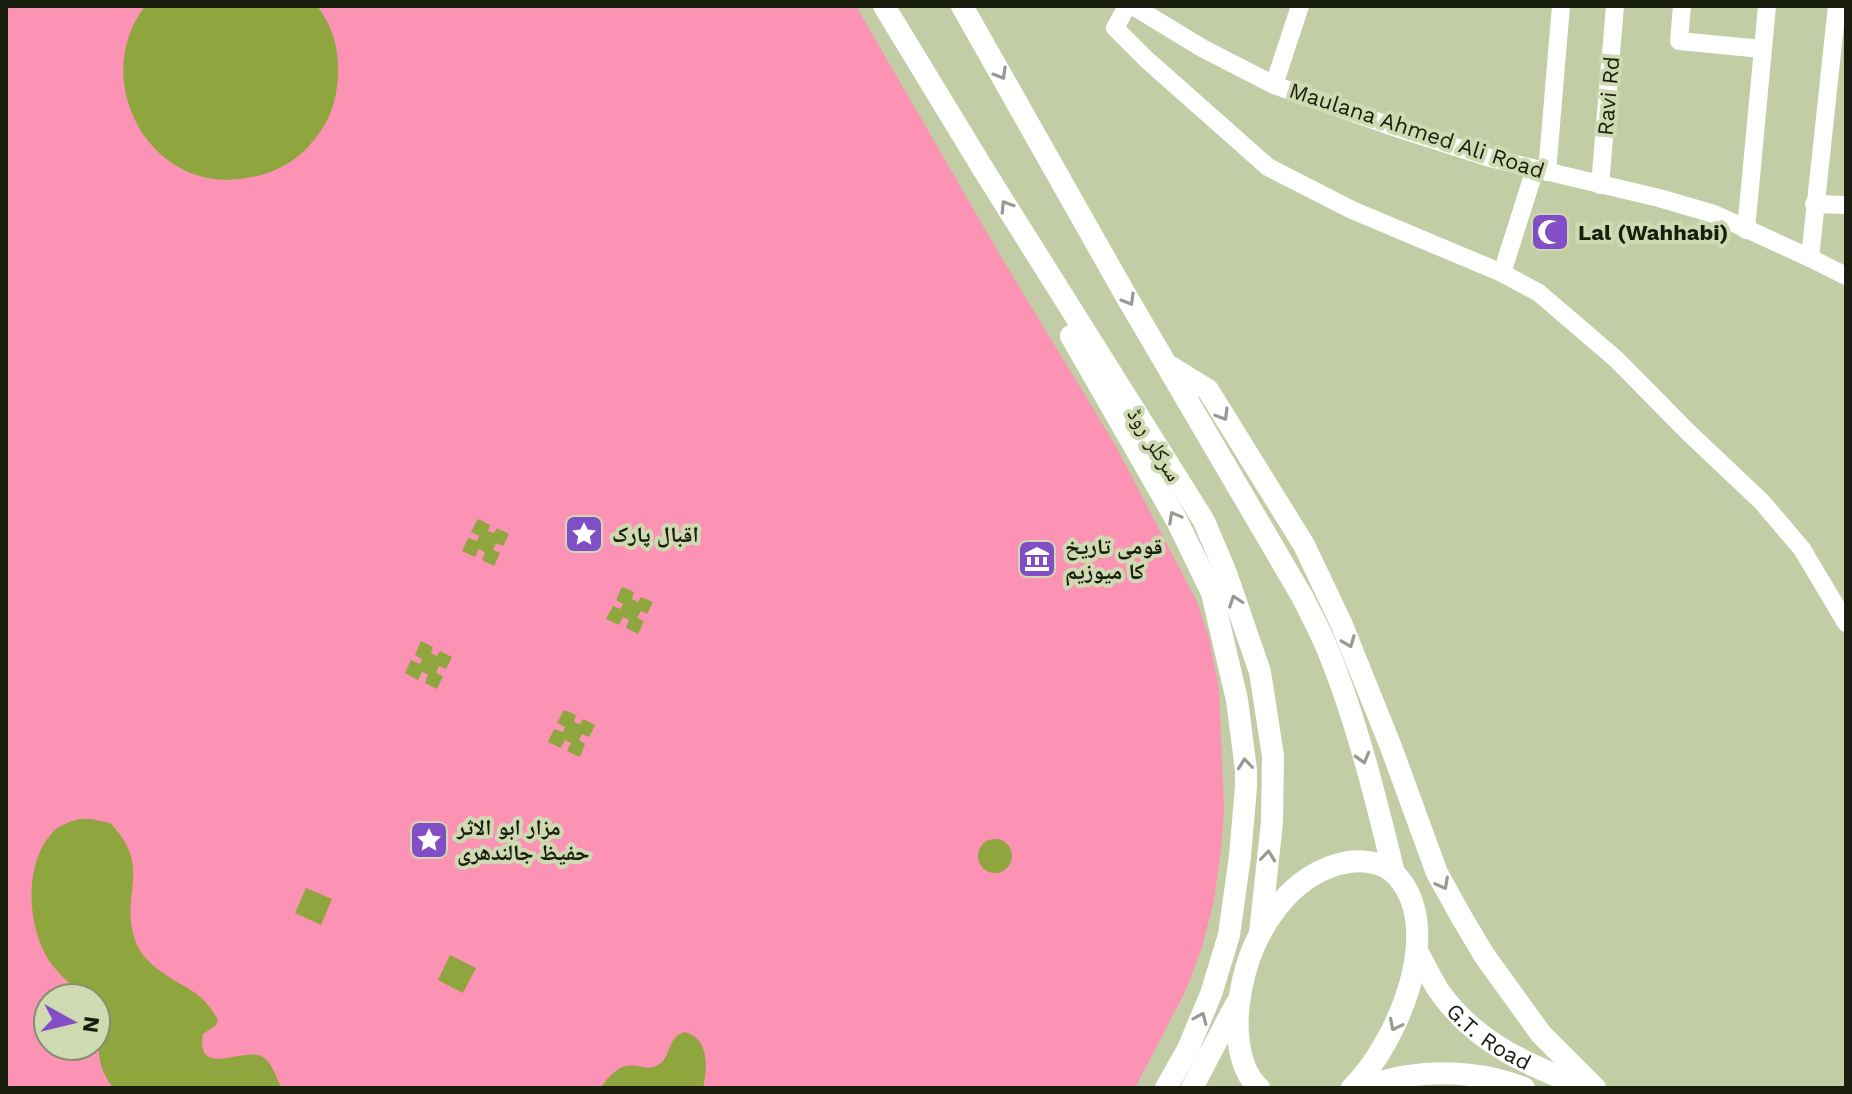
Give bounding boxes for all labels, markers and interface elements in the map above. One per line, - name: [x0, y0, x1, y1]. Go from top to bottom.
- street label: Ravi Rd: [1593, 55, 1624, 137]
- one-way arrow: [991, 65, 1007, 80]
- street label: Maulana Ahmed Ali Road: [1286, 77, 1547, 184]
- one-way arrow: [1001, 200, 1016, 214]
- mosque icon: Lal (Wahhabi): [1529, 211, 1571, 253]
- place label: Lal (Wahhabi): [1578, 220, 1728, 245]
- one-way arrow: [1119, 291, 1135, 306]
- street label: سرکلر روڈ: [1122, 403, 1187, 486]
- one-way arrow: [1214, 406, 1229, 421]
- one-way arrow: [1168, 511, 1184, 525]
- place icon: اقبال پارک: [563, 513, 605, 555]
- place label: اقبال پارک: [612, 522, 699, 548]
- place label: قومی تاریخ کا میوزیم: [1065, 534, 1163, 586]
- museum icon: قومی تاریخ کا میوزیم: [1016, 538, 1058, 580]
- one-way arrow: [1229, 595, 1245, 609]
- one-way arrow: [1339, 634, 1355, 648]
- one-way arrow: [1354, 751, 1370, 765]
- one-way arrow: [1236, 757, 1253, 770]
- place label: مزار ابو الاثر حفیظ جالندھری: [456, 815, 590, 866]
- place icon: مزار ابو الاثر حفیظ جالندھری: [408, 819, 450, 861]
- one-way arrow: [1260, 849, 1277, 862]
- one-way arrow: [1434, 876, 1449, 890]
- north arrow: [32, 982, 112, 1062]
- street label: G.T. Road: [1441, 998, 1535, 1075]
- one-way arrow: [1192, 1012, 1208, 1027]
- text: N: [78, 1015, 105, 1035]
- one-way arrow: [1389, 1017, 1404, 1032]

